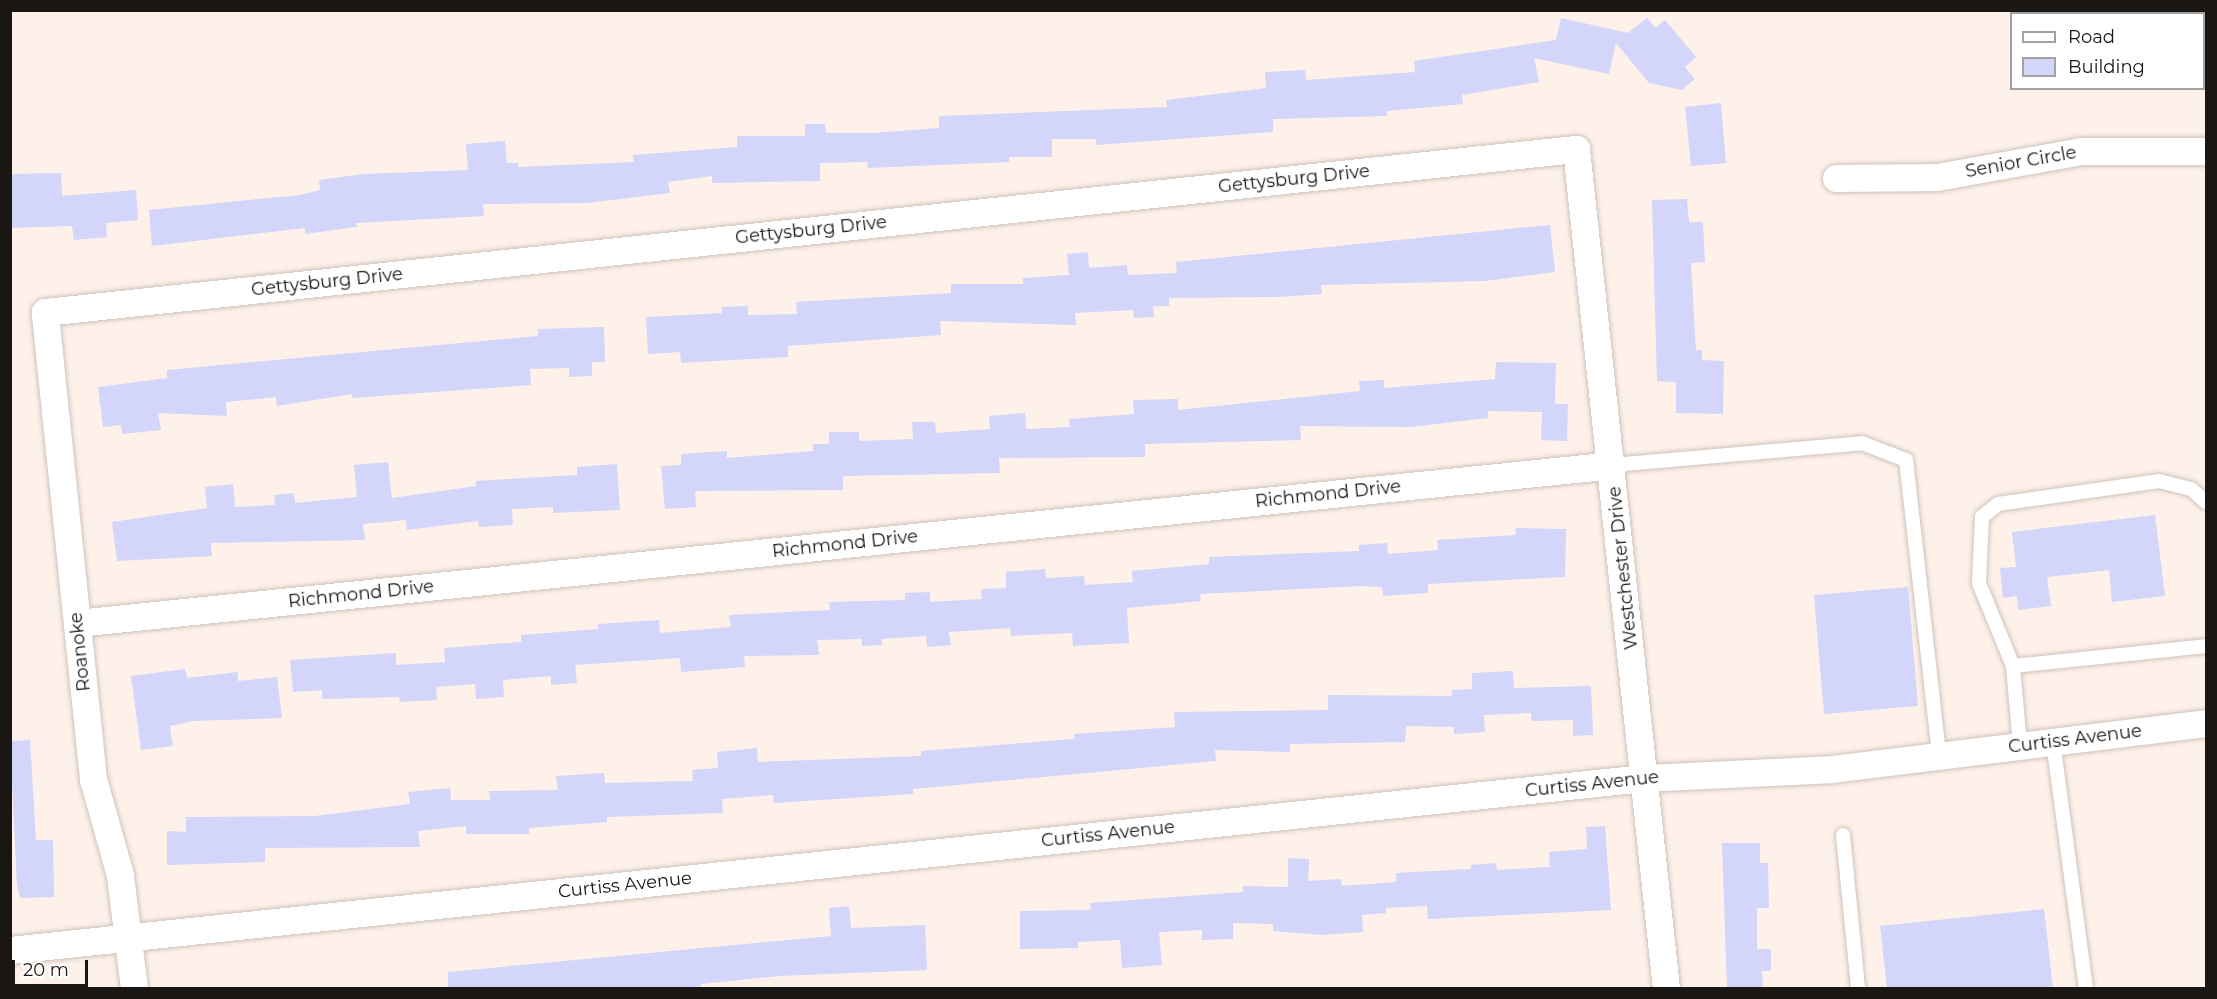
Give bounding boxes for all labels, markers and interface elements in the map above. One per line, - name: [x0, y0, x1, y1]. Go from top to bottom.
- legend: [2010, 12, 2205, 90]
- text: Road: [2068, 26, 2115, 48]
- text: Building: [2068, 56, 2145, 78]
- street label: Senior Circle: [1964, 142, 2078, 182]
- street label: Gettysburg Drive: [1217, 160, 1371, 198]
- street label: Gettysburg Drive: [734, 211, 888, 249]
- street label: Gettysburg Drive: [250, 263, 404, 301]
- street label: Richmond Drive: [1254, 476, 1402, 512]
- street label: Westchester Drive: [1604, 485, 1642, 651]
- street label: Richmond Drive: [771, 526, 919, 562]
- street label: Richmond Drive: [287, 576, 435, 612]
- street label: Roanoke: [65, 611, 95, 693]
- street label: Curtiss Avenue: [2007, 720, 2143, 758]
- street label: Curtiss Avenue: [1524, 766, 1660, 802]
- street label: Curtiss Avenue: [1040, 816, 1176, 852]
- street label: Curtiss Avenue: [557, 867, 693, 903]
- scale bar: [15, 948, 92, 986]
- text: 20 m: [23, 959, 69, 981]

